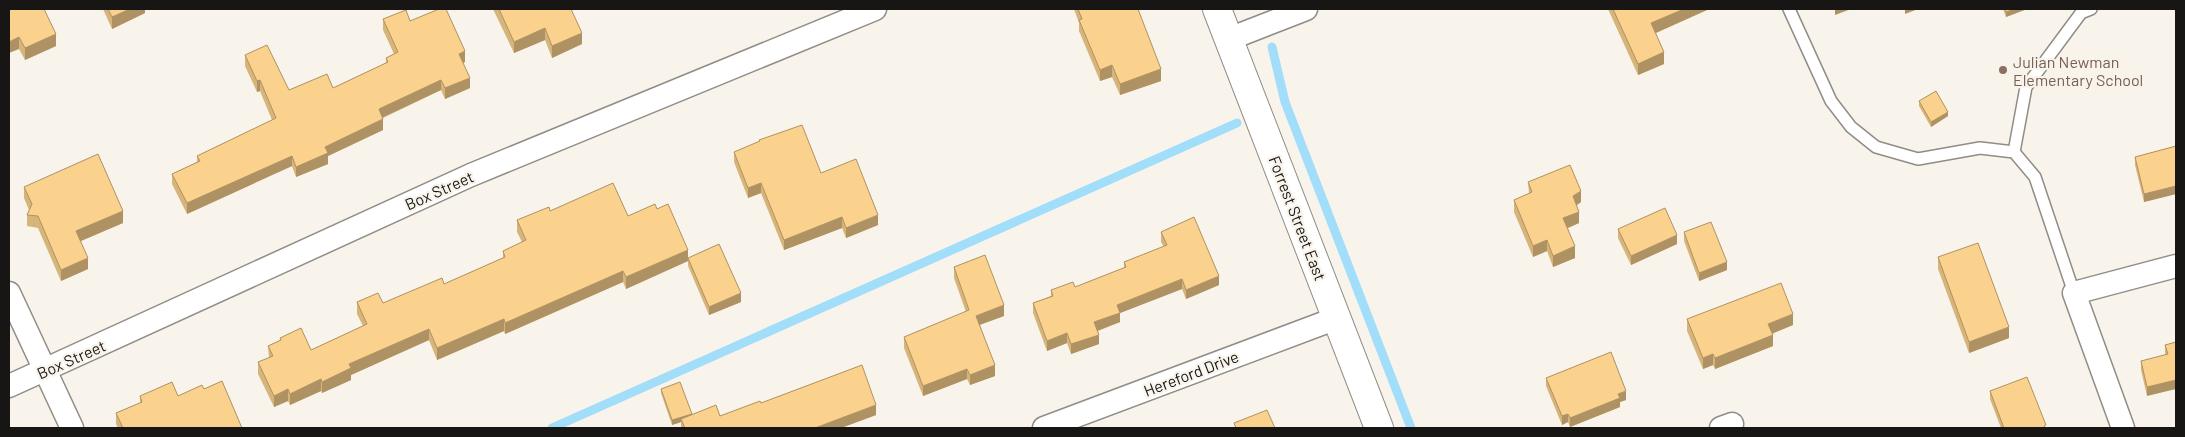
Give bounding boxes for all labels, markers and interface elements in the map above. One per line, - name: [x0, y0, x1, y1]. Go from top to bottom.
- place label: Julian Newman Elementary School: [2013, 52, 2143, 89]
- marker: Julian Newman Elementary School: [1997, 64, 2009, 76]
- street label: Forrest Street East: [1265, 153, 1331, 283]
- street label: Box Street: [402, 166, 476, 214]
- street label: Box Street: [34, 335, 108, 383]
- street label: Hereford Drive: [1141, 346, 1241, 400]

